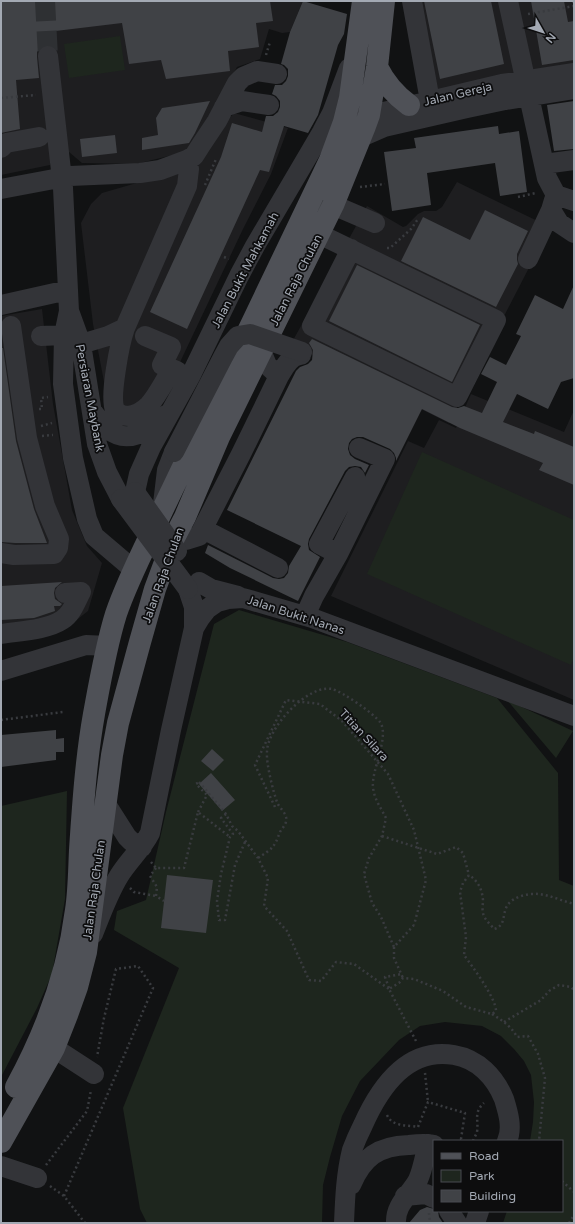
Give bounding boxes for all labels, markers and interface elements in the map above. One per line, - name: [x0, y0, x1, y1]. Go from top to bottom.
- north arrow: [523, 12, 563, 52]
- text: N: [543, 30, 558, 46]
- street label: Jalan Gereja: [423, 79, 493, 109]
- street label: Jalan Bukit Mahkamah: [209, 210, 281, 330]
- street label: Jalan Raja Chulan: [267, 232, 325, 328]
- street label: Persiaran Maybank: [73, 343, 107, 453]
- street label: Jalan Raja Chulan: [139, 525, 187, 625]
- street label: Jalan Bukit Nanas: [246, 593, 347, 637]
- street label: Titian Silara: [336, 706, 392, 764]
- street label: Jalan Raja Chulan: [80, 839, 108, 941]
- legend: [433, 1140, 563, 1212]
- text: Road: [469, 1149, 499, 1163]
- text: Park: [469, 1169, 495, 1183]
- text: Building: [469, 1189, 516, 1203]

